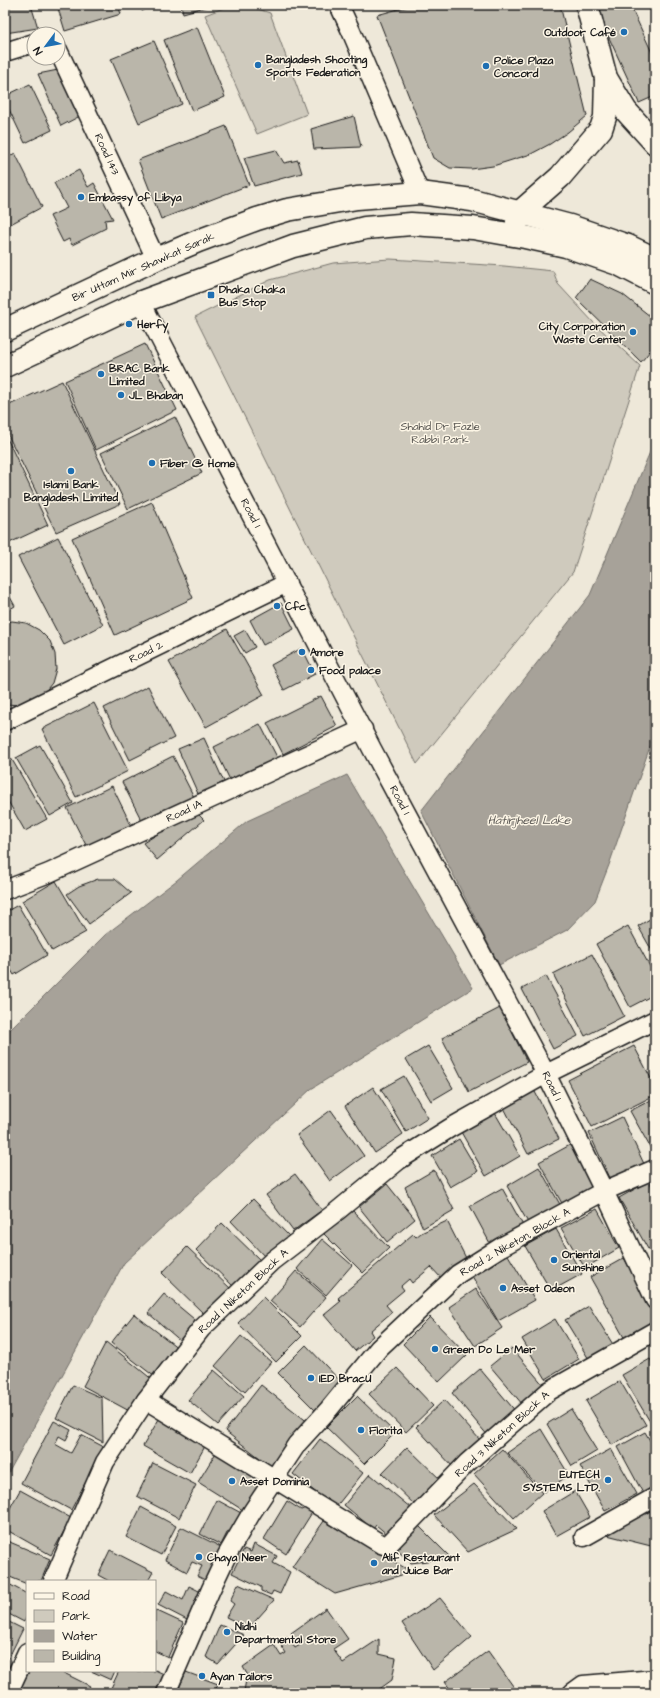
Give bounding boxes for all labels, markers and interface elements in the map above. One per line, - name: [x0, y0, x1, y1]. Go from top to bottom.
- place label: Outdoor Café: [544, 25, 616, 40]
- north arrow: [26, 26, 66, 66]
- marker: Outdoor Café: [619, 27, 629, 37]
- text: N: [30, 44, 46, 58]
- place label: Bangladesh Shooting Sports Federation: [265, 52, 367, 81]
- place label: Police Plaza Concord: [494, 53, 554, 81]
- marker: Bangladesh Shooting Sports Federation: [253, 60, 263, 70]
- marker: Police Plaza Concord: [481, 61, 491, 71]
- street label: Road 143: [91, 131, 123, 178]
- place label: Embassy of Libya: [89, 190, 182, 207]
- marker: Embassy of Libya: [76, 192, 86, 202]
- street label: Bir Uttam Mir Shawkat Sarak: [70, 229, 217, 305]
- place label: Dhaka Chaka Bus Stop: [219, 282, 286, 311]
- marker: Dhaka Chaka Bus Stop: [206, 290, 216, 300]
- place label: Herfy: [136, 317, 169, 334]
- marker: Herfy: [124, 319, 134, 329]
- place label: City Corporation Waste Center: [539, 319, 626, 347]
- marker: City Corporation Waste Center: [628, 327, 638, 337]
- place label: BRAC Bank Limited: [109, 361, 170, 389]
- marker: BRAC Bank Limited: [96, 369, 106, 379]
- place label: JL Bhaban: [128, 388, 183, 403]
- marker: JL Bhaban: [116, 390, 126, 400]
- park label: Shahid Dr Fazle Rabbi Park: [400, 419, 480, 447]
- place label: Fiber @ Home: [160, 456, 235, 471]
- marker: Fiber @ Home: [147, 458, 157, 468]
- marker: Islami Bank Bangladesh Limited: [66, 466, 76, 476]
- place label: Islami Bank Bangladesh Limited: [24, 477, 119, 507]
- street label: Road 1: [237, 496, 265, 531]
- place label: Cfc: [285, 599, 306, 614]
- marker: Cfc: [272, 601, 282, 611]
- street label: Road 2: [127, 637, 166, 667]
- place label: Amore: [310, 645, 344, 660]
- marker: Amore: [297, 647, 307, 657]
- place label: Food palace: [319, 663, 381, 679]
- marker: Food palace: [306, 665, 316, 675]
- street label: Road 1: [386, 783, 414, 818]
- street label: Road 1A: [164, 796, 204, 826]
- water label: Hatirjheel Lake: [488, 812, 571, 829]
- street label: Road 1: [538, 1069, 566, 1104]
- street label: Road 2 Niketon, Block A: [457, 1204, 573, 1280]
- street label: Road 1 Niketon Block A: [195, 1245, 291, 1337]
- place label: Oriental Sunshine: [561, 1247, 604, 1275]
- marker: Oriental Sunshine: [549, 1255, 559, 1265]
- place label: Asset Odeon: [511, 1281, 575, 1296]
- marker: Asset Odeon: [498, 1283, 508, 1293]
- place label: Green Do Le Mer: [443, 1342, 536, 1357]
- marker: Green Do Le Mer: [430, 1344, 440, 1354]
- place label: IED BracU: [319, 1371, 371, 1386]
- marker: IED BracU: [306, 1373, 316, 1383]
- street label: Road 3 Niketon Block A: [452, 1387, 552, 1481]
- place label: Florita: [369, 1423, 403, 1438]
- marker: Florita: [356, 1425, 366, 1435]
- place label: EUTECH SYSTEMS LTD.: [522, 1467, 600, 1495]
- place label: Asset Dominia: [240, 1474, 310, 1489]
- marker: EUTECH SYSTEMS LTD.: [603, 1475, 613, 1485]
- marker: Asset Dominia: [227, 1476, 237, 1486]
- place label: Chaya Neer: [207, 1550, 268, 1567]
- place label: Alif Restaurant and Juice Bar: [381, 1550, 460, 1578]
- marker: Chaya Neer: [194, 1552, 204, 1562]
- marker: Alif Restaurant and Juice Bar: [369, 1558, 379, 1568]
- legend: [26, 1580, 156, 1672]
- text: Road: [62, 1588, 90, 1605]
- text: Park: [62, 1608, 90, 1625]
- place label: Nidhi Departmental Store: [235, 1619, 336, 1648]
- marker: Nidhi Departmental Store: [222, 1627, 232, 1637]
- text: Water: [62, 1628, 98, 1645]
- text: Building: [62, 1648, 100, 1666]
- place label: Ayan Tailors: [210, 1669, 273, 1686]
- marker: Ayan Tailors: [197, 1671, 207, 1681]

